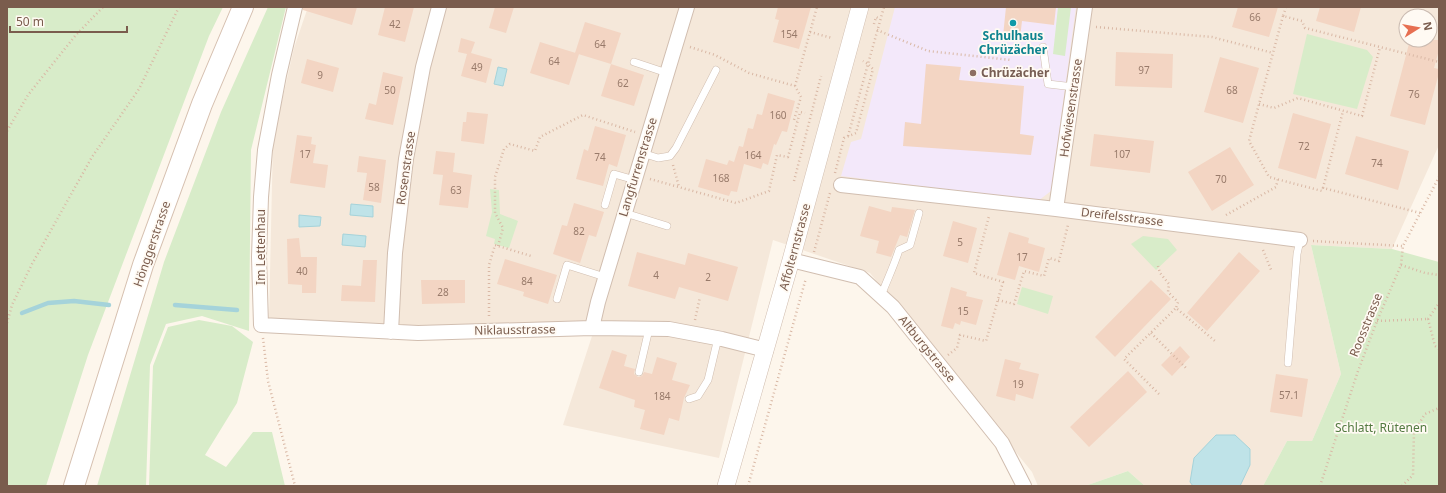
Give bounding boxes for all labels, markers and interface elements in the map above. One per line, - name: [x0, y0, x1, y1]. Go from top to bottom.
- scale bar: [10, 8, 127, 34]
- north arrow: [1398, 8, 1438, 48]
- house number: 66: [1249, 10, 1261, 24]
- text: 50 m: [16, 13, 44, 30]
- house number: 42: [389, 17, 401, 31]
- marker: Schulhaus Chrüzächer: [1008, 18, 1018, 28]
- text: N: [1420, 20, 1437, 32]
- house number: 154: [780, 27, 798, 41]
- place label: Schulhaus Chrüzächer: [979, 27, 1048, 58]
- house number: 64: [594, 37, 606, 51]
- house number: 64: [548, 54, 560, 68]
- street label: Hofwiesenstrasse: [1055, 57, 1086, 158]
- house number: 49: [471, 60, 483, 74]
- house number: 97: [1138, 63, 1150, 77]
- place label: Chrüzächer: [981, 64, 1050, 81]
- house number: 9: [317, 68, 323, 82]
- marker: Chrüzächer: [968, 68, 978, 78]
- house number: 62: [617, 76, 629, 90]
- house number: 50: [384, 83, 396, 97]
- house number: 68: [1226, 83, 1238, 97]
- house number: 76: [1408, 87, 1420, 101]
- house number: 160: [769, 108, 787, 122]
- street label: Langfurrenstrasse: [614, 115, 661, 219]
- street label: Rosenstrasse: [392, 130, 419, 206]
- house number: 72: [1298, 139, 1310, 153]
- house number: 17: [299, 147, 311, 161]
- house number: 107: [1113, 147, 1131, 161]
- house number: 164: [744, 148, 762, 162]
- house number: 74: [594, 150, 606, 164]
- house number: 74: [1371, 156, 1383, 170]
- house number: 168: [712, 171, 730, 185]
- house number: 70: [1215, 172, 1227, 186]
- house number: 58: [368, 180, 380, 194]
- house number: 63: [450, 183, 462, 197]
- street label: Hönggerstrasse: [129, 198, 174, 289]
- street label: Affolternstrasse: [775, 201, 814, 292]
- street label: Dreifelsstrasse: [1080, 203, 1164, 230]
- street label: Im Lettenhau: [252, 209, 269, 285]
- house number: 82: [573, 224, 585, 238]
- house number: 5: [957, 235, 963, 249]
- house number: 17: [1016, 250, 1028, 264]
- house number: 40: [296, 264, 308, 278]
- house number: 4: [653, 268, 659, 282]
- house number: 2: [705, 270, 711, 284]
- house number: 84: [521, 274, 533, 288]
- house number: 28: [437, 285, 449, 299]
- street label: Roosstrasse: [1345, 290, 1386, 359]
- house number: 15: [957, 304, 969, 318]
- street label: Altburgstrasse: [895, 312, 960, 386]
- street label: Niklausstrasse: [474, 320, 556, 339]
- house number: 19: [1012, 377, 1024, 391]
- house number: 57.1: [1279, 388, 1299, 402]
- house number: 184: [653, 389, 671, 403]
- park label: Schlatt, Rütenen: [1335, 419, 1427, 436]

